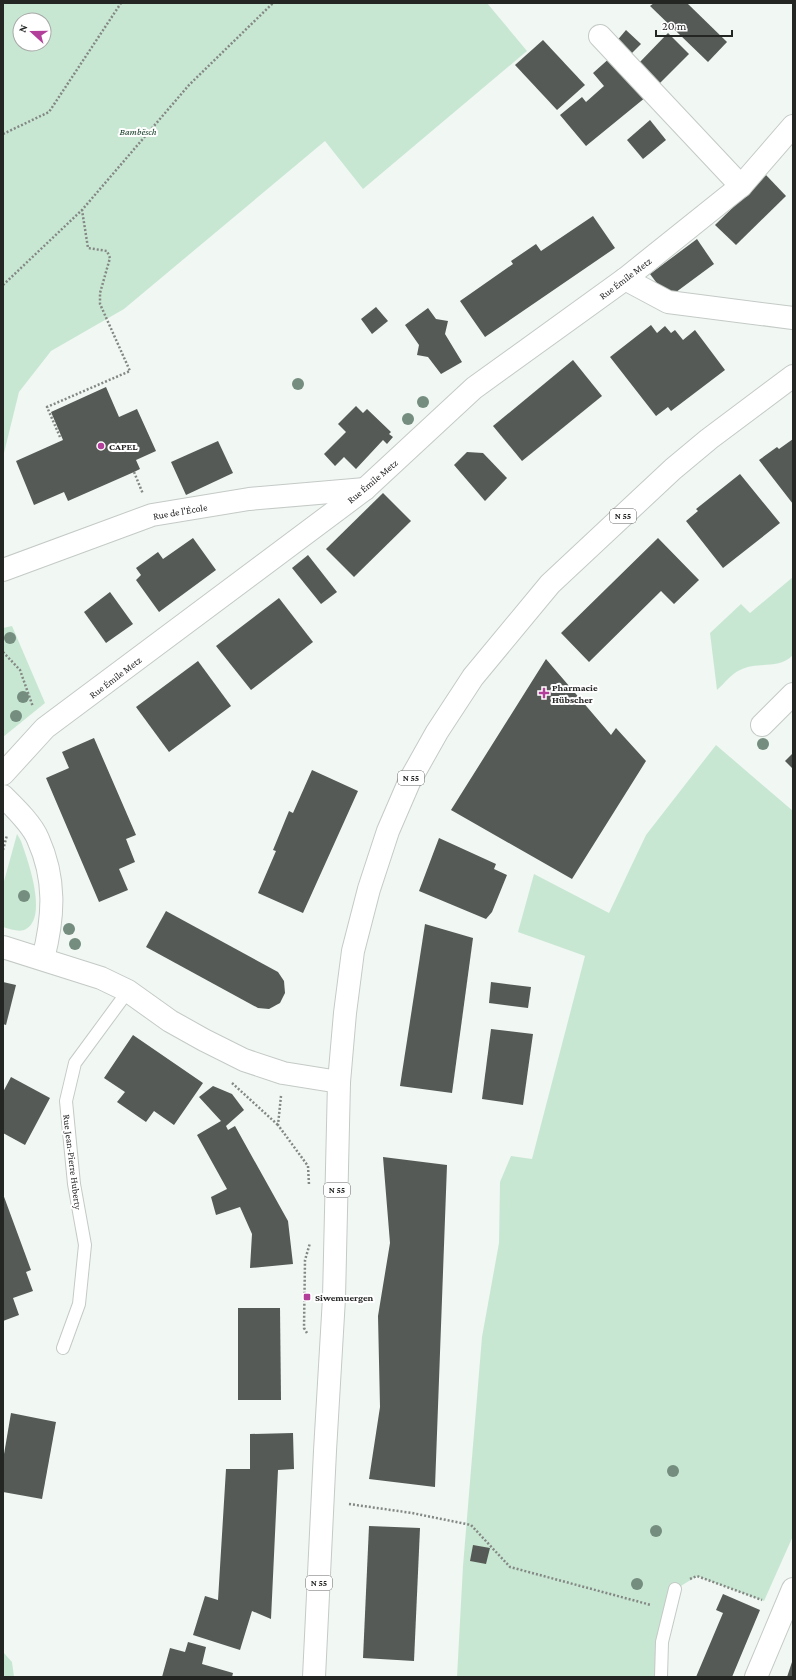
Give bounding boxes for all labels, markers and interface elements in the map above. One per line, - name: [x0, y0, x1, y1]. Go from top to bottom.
- north arrow: [12, 12, 52, 52]
- scale bar: [656, 12, 732, 38]
- text: 20 m: [662, 19, 687, 33]
- text: N: [16, 22, 30, 34]
- park label: Bambësch: [119, 126, 157, 137]
- street label: Rue Émile Metz: [597, 255, 653, 301]
- marker: CAPEL: [96, 441, 106, 451]
- place label: CAPEL: [109, 441, 138, 452]
- street label: Rue Émile Metz: [345, 457, 400, 506]
- street label: Rue de l'École: [152, 501, 209, 522]
- road number: N 55: [610, 509, 636, 523]
- street label: Rue Émile Metz: [87, 654, 143, 700]
- place label: Pharmacie Hübscher: [552, 682, 598, 705]
- marker: Pharmacie Hübscher: [539, 688, 549, 698]
- road number: N 55: [398, 771, 424, 785]
- street label: Rue Jean-Pierre Huberty: [61, 1114, 84, 1211]
- road number: N 55: [324, 1183, 350, 1197]
- marker: Siwemuergen: [302, 1292, 312, 1302]
- place label: Siwemuergen: [315, 1292, 374, 1303]
- road number: N 55: [306, 1576, 332, 1590]

